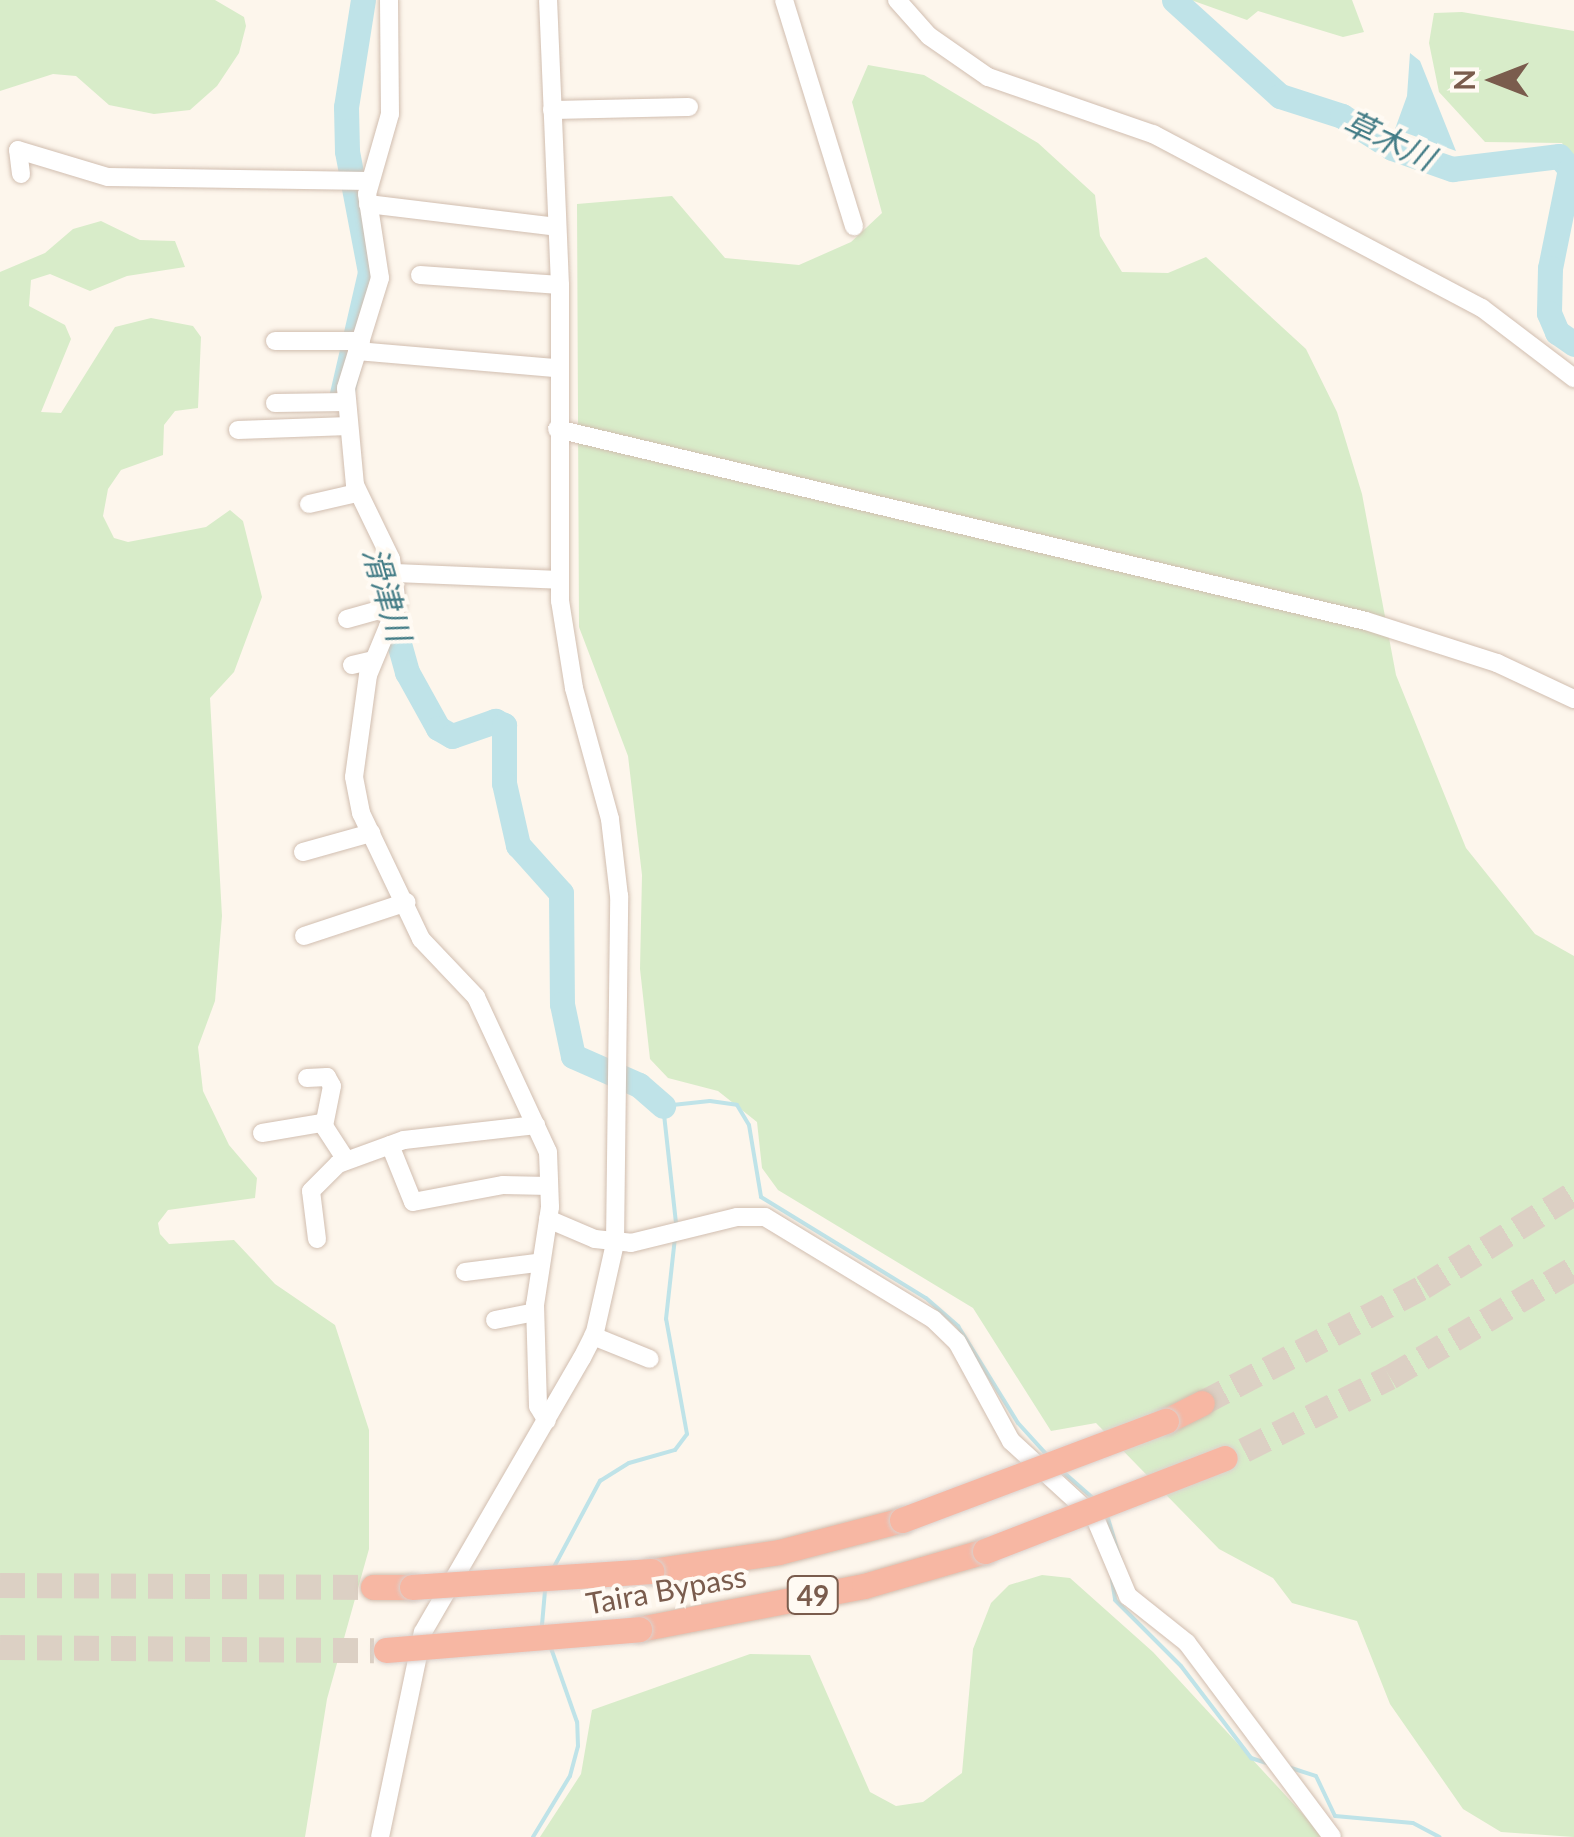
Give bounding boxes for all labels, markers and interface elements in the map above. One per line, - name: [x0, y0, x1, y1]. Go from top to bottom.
- north arrow: [1444, 30, 1544, 130]
- text: N: [1447, 69, 1481, 91]
- water label: 草木川: [1337, 102, 1441, 178]
- water label: 滑津川: [355, 543, 419, 645]
- street label: Taira Bypass: [583, 1557, 749, 1621]
- road number: 49: [786, 1572, 840, 1618]

